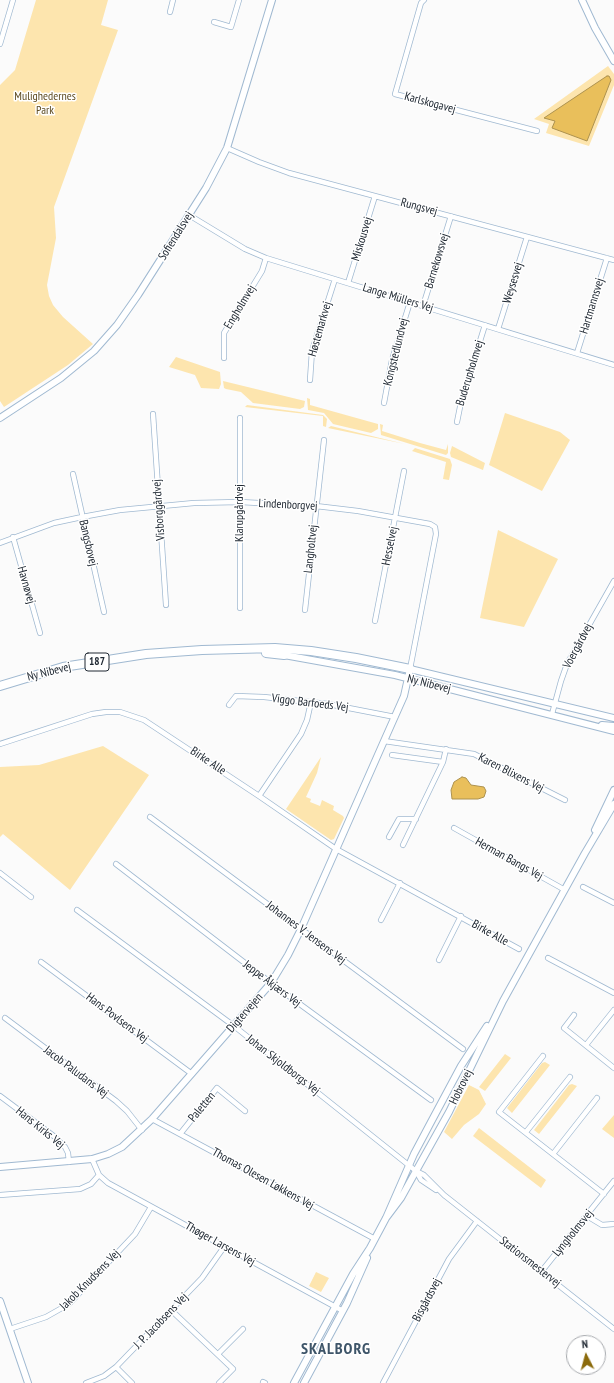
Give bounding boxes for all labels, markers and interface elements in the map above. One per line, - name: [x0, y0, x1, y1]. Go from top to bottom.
- street label: Karlskogavej: [403, 89, 457, 117]
- park label: Mulighedernes Park: [14, 90, 76, 118]
- street label: Rungsvej: [399, 195, 439, 219]
- street label: Sofiendalsvej: [155, 209, 197, 263]
- street label: Miskousvej: [348, 215, 376, 263]
- street label: Barnekowsvej: [422, 232, 452, 290]
- street label: Weysesvej: [500, 261, 526, 305]
- street label: Hartmannsvej: [577, 276, 607, 336]
- street label: Lange Müllers Vej: [361, 280, 435, 316]
- street label: Engholmvej: [221, 282, 259, 332]
- street label: Høstemarkvej: [305, 300, 335, 358]
- street label: Kongstedlundvej: [381, 317, 411, 387]
- street label: Buderupholmvej: [453, 338, 487, 408]
- street label: Visborggårdvej: [150, 479, 168, 541]
- street label: Klarupgårdvej: [233, 484, 247, 542]
- street label: Lindenborgvej: [258, 496, 318, 514]
- street label: Bangsbovej: [76, 518, 100, 568]
- street label: Langholtvej: [301, 524, 321, 574]
- street label: Hesselvej: [379, 525, 401, 567]
- street label: Havnøvej: [14, 565, 38, 605]
- street label: Voergårdvej: [560, 621, 596, 671]
- road number: 187: [85, 653, 109, 671]
- street label: Ny Nibevej: [26, 660, 72, 684]
- street label: Ny Nibevej: [406, 672, 452, 696]
- street label: Viggo Barfoeds Vej: [271, 691, 349, 715]
- street label: Birke Alle: [187, 744, 229, 778]
- street label: Karen Blixens Vej: [476, 750, 546, 796]
- street label: Herman Bangs Vej: [473, 834, 545, 884]
- street label: Johannes V. Jensens Vej: [263, 898, 349, 968]
- street label: Birke Alle: [469, 917, 511, 949]
- street label: Jeppe Åkjærs Vej: [240, 958, 304, 1010]
- street label: Hans Povlsens Vej: [83, 990, 151, 1046]
- street label: Digtervejen: [224, 990, 266, 1036]
- street label: Johan Skjoldborgs Vej: [243, 1032, 323, 1098]
- street label: Jacob Paludans Vej: [41, 1043, 111, 1101]
- street label: Hobrovej: [446, 1067, 476, 1107]
- street label: Paletten: [186, 1089, 218, 1125]
- street label: Hans Kirks Vej: [13, 1104, 67, 1152]
- street label: Thomas Olesen Løkkens Vej: [209, 1145, 317, 1213]
- street label: Lyngholmsvej: [550, 1207, 596, 1259]
- street label: Thøger Larsens Vej: [182, 1219, 258, 1269]
- street label: Stationsmestervej: [496, 1234, 564, 1290]
- street label: Jakob Knudsens Vej: [57, 1247, 123, 1313]
- street label: Bisgårdsvej: [410, 1276, 444, 1324]
- street label: J. P. Jacobsens Vej: [131, 1290, 191, 1352]
- north arrow: [566, 1335, 606, 1375]
- text: N: [581, 1337, 589, 1351]
- district label: SKALBORG: [301, 1339, 371, 1359]

